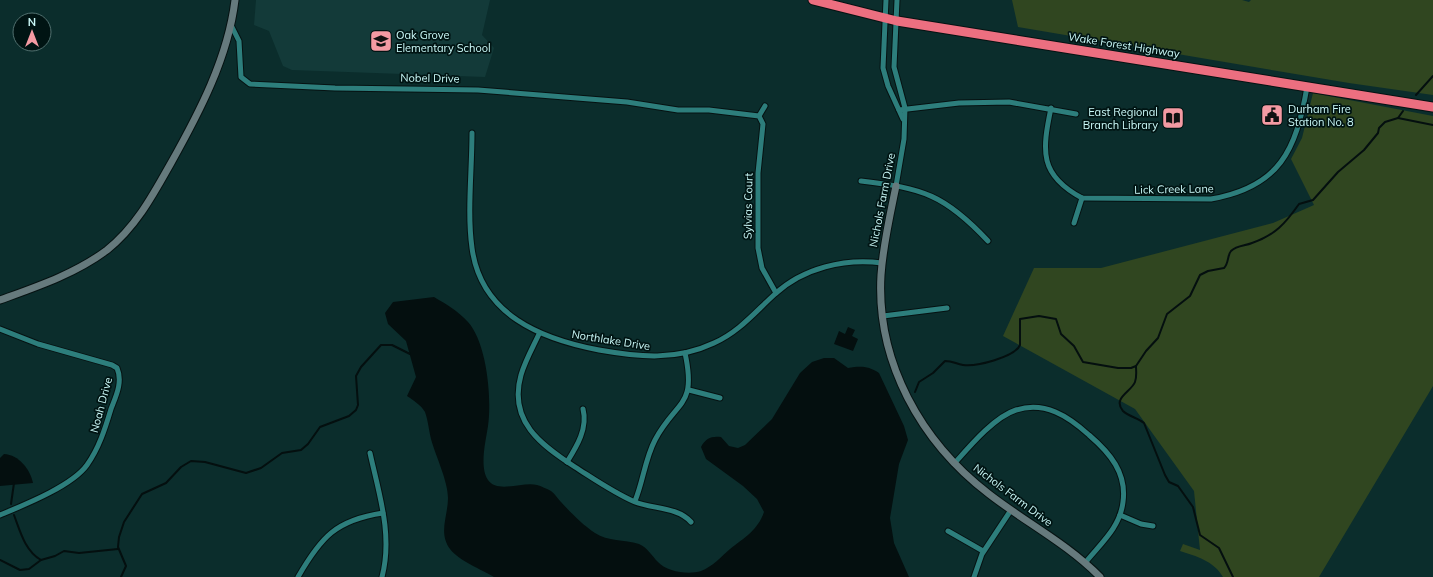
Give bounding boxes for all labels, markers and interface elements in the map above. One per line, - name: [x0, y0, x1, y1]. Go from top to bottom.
- north arrow: [12, 12, 52, 52]
- text: N: [28, 15, 36, 29]
- school or university icon: Oak Grove Elementary School: [368, 28, 394, 54]
- place label: Oak Grove Elementary School: [396, 28, 491, 55]
- street label: Wake Forest Highway: [1067, 29, 1181, 61]
- street label: Nobel Drive: [400, 70, 460, 86]
- public building icon: Durham Fire Station No. 8: [1259, 102, 1285, 128]
- place label: Durham Fire Station No. 8: [1288, 102, 1354, 129]
- place label: East Regional Branch Library: [1083, 105, 1158, 132]
- library icon: East Regional Branch Library: [1160, 105, 1186, 131]
- street label: Nichols Farm Drive: [866, 152, 898, 248]
- street label: Sylvias Court: [740, 172, 756, 239]
- street label: Lick Creek Lane: [1134, 181, 1214, 197]
- street label: Northlake Drive: [571, 327, 651, 353]
- street label: Noah Drive: [87, 376, 115, 434]
- street label: Nichols Farm Drive: [971, 461, 1055, 529]

